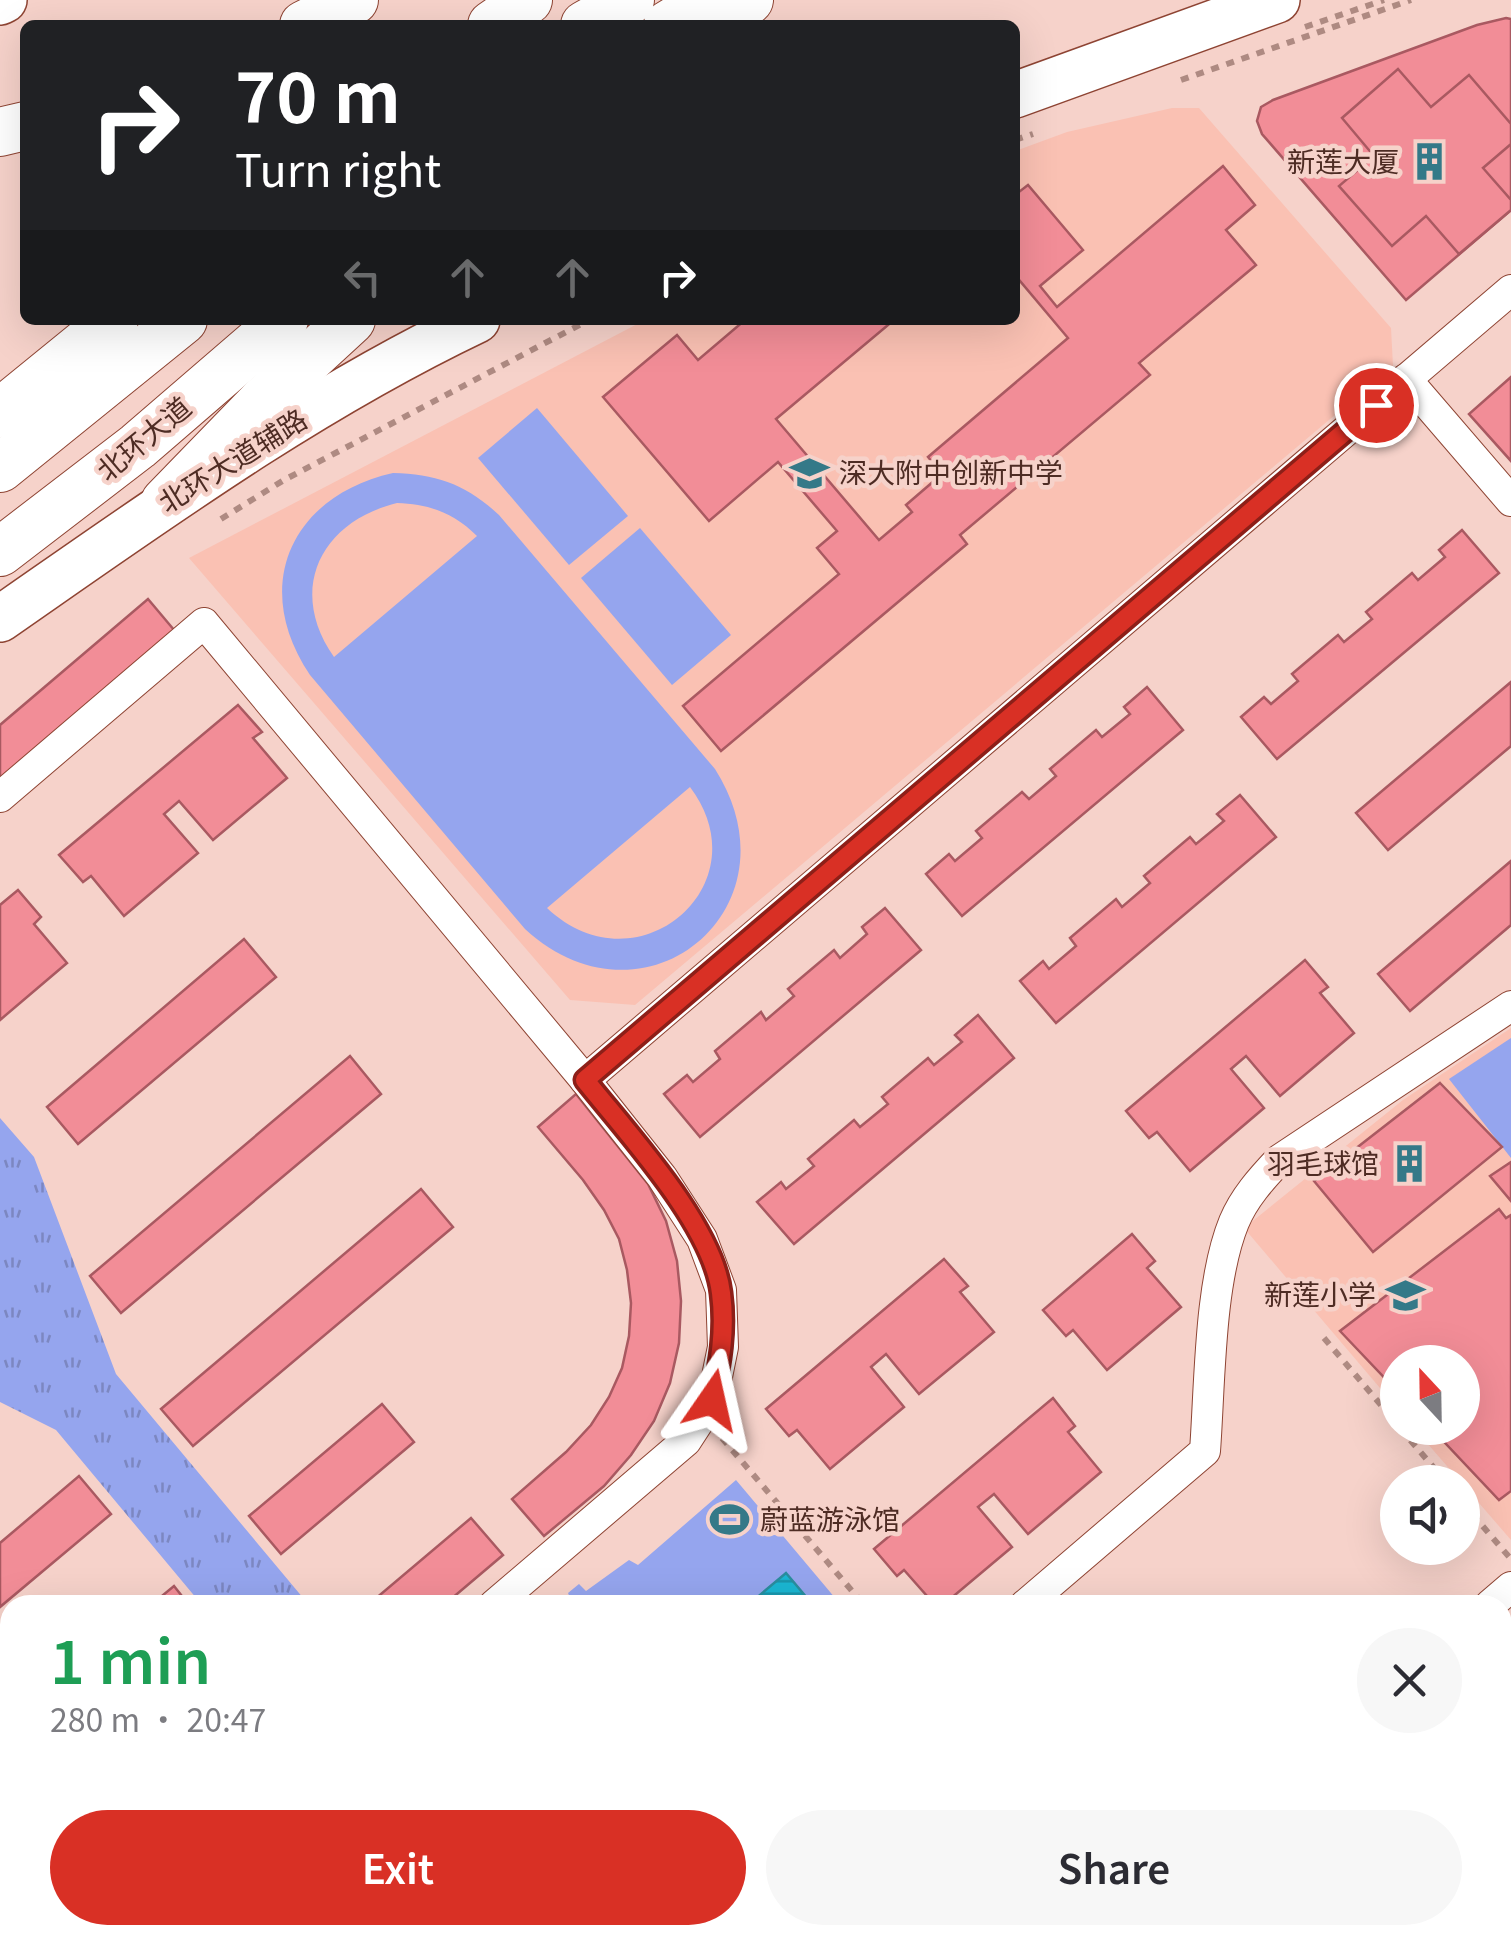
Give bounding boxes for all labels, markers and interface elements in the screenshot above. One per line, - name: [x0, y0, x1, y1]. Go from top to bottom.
- text: 70 m: [235, 42, 401, 143]
- icon: right: [70, 60, 200, 190]
- text: Turn right: [235, 135, 441, 200]
- place label: 新莲大厦: [1287, 140, 1399, 180]
- building icon: 新莲大厦: [1408, 141, 1450, 183]
- icon: left: [335, 250, 390, 305]
- icon: ahead: [440, 250, 495, 305]
- icon: ahead: [545, 250, 600, 305]
- icon: right: [650, 250, 705, 305]
- pin: [1334, 363, 1419, 448]
- icon: arrive: [1349, 378, 1404, 433]
- street label: 北环大道: [87, 386, 198, 489]
- street label: 北环大道辅路: [150, 398, 314, 521]
- place label: 深大附中创新中学: [839, 451, 1063, 491]
- school or university icon: 深大附中创新中学: [788, 452, 830, 494]
- place label: 羽毛球馆: [1267, 1142, 1379, 1182]
- building icon: 羽毛球馆: [1388, 1143, 1430, 1185]
- place label: 新莲小学: [1264, 1273, 1376, 1313]
- school or university icon: 新莲小学: [1385, 1274, 1427, 1316]
- north arrow: [1380, 1345, 1480, 1445]
- map controls: [1380, 1345, 1480, 1565]
- position arrow: [660, 1348, 764, 1452]
- button: sound: [1380, 1465, 1480, 1565]
- place label: 蔚蓝游泳馆: [760, 1498, 900, 1538]
- sports icon: 蔚蓝游泳馆: [709, 1499, 751, 1541]
- text: 1 min: [50, 1614, 211, 1701]
- button: close: [1357, 1628, 1462, 1733]
- text: 280 m · 20:47: [50, 1695, 266, 1741]
- button: Exit: [50, 1810, 746, 1925]
- button: Share: [766, 1810, 1462, 1925]

